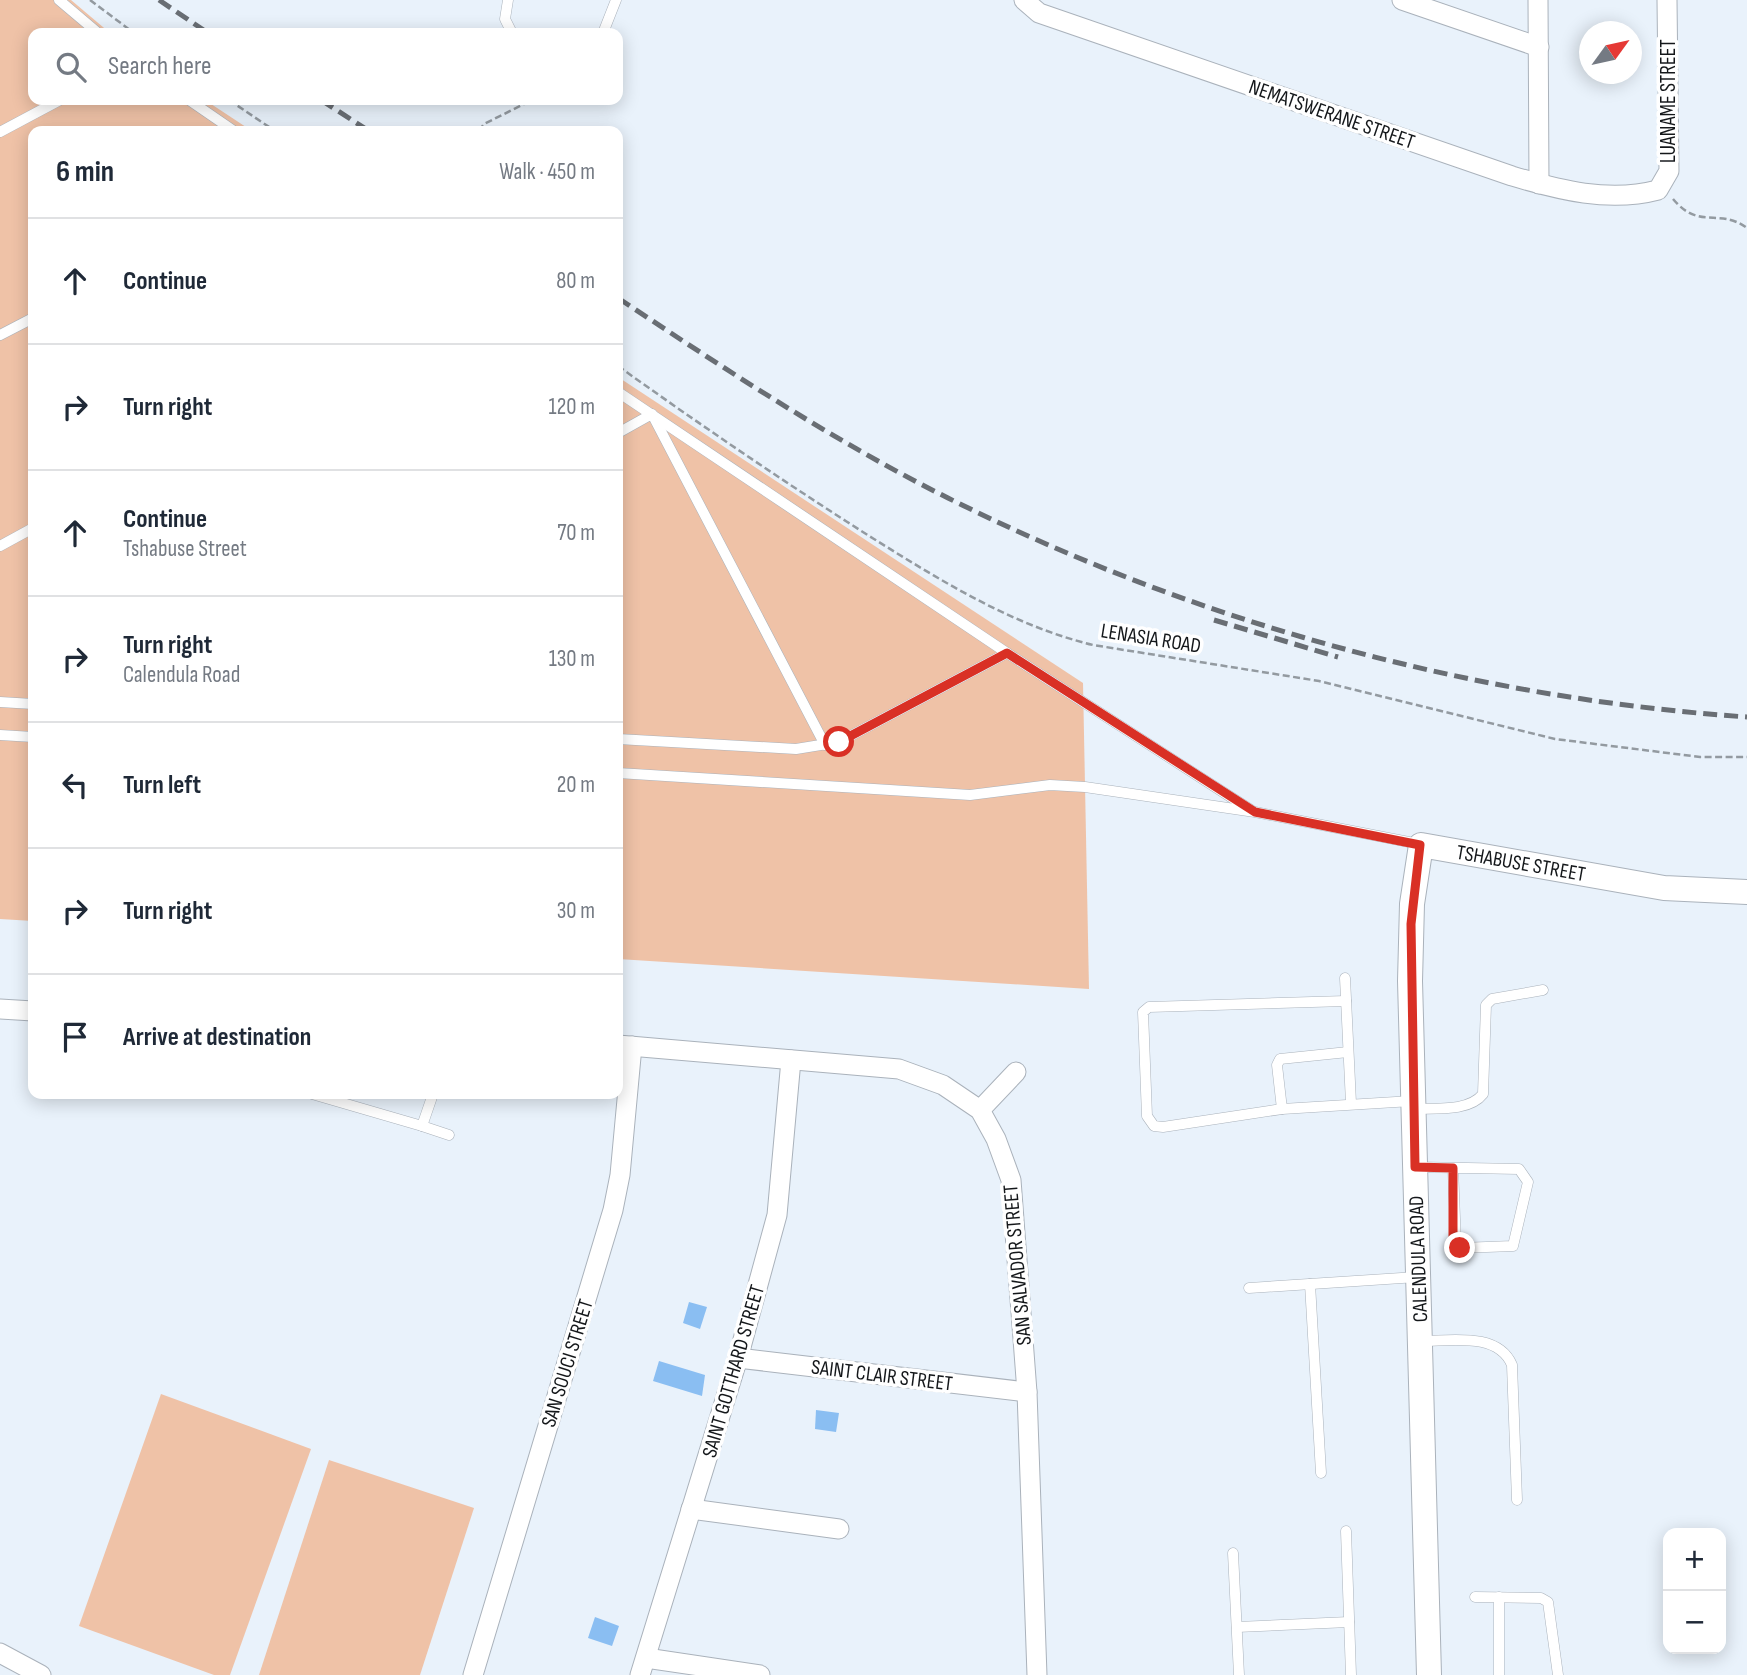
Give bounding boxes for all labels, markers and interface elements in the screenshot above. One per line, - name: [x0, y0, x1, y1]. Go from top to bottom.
- north arrow: [1579, 21, 1642, 84]
- search box: [28, 28, 623, 105]
- street label: LUANAME STREET: [1656, 39, 1681, 163]
- icon: search: [52, 48, 90, 86]
- text: Search here: [108, 51, 211, 82]
- street label: NEMATSWERANE STREET: [1246, 74, 1418, 155]
- text: 6 min: [56, 154, 114, 190]
- text: Walk · 450 m: [499, 158, 595, 186]
- icon: ahead: [56, 262, 94, 300]
- text: Continue: [123, 266, 207, 297]
- text: 80 m: [556, 267, 595, 295]
- icon: right: [56, 388, 94, 426]
- text: Turn right: [123, 392, 212, 423]
- text: 120 m: [549, 393, 595, 421]
- text: Continue: [123, 504, 207, 535]
- icon: ahead: [56, 514, 94, 552]
- text: 70 m: [557, 519, 595, 547]
- text: Tshabuse Street: [123, 535, 247, 563]
- street label: LENASIA ROAD: [1099, 618, 1203, 659]
- text: Turn right: [123, 630, 212, 661]
- icon: right: [56, 640, 94, 678]
- text: 130 m: [549, 645, 595, 673]
- text: Calendula Road: [123, 661, 240, 689]
- route start: [823, 726, 854, 757]
- icon: left: [56, 766, 94, 804]
- text: Turn left: [123, 770, 201, 801]
- text: 20 m: [557, 771, 595, 799]
- street label: TSHABUSE STREET: [1454, 840, 1588, 887]
- icon: right: [56, 892, 94, 930]
- text: Turn right: [123, 896, 212, 927]
- text: 30 m: [557, 897, 595, 925]
- icon: arrive: [56, 1018, 94, 1056]
- text: Arrive at destination: [123, 1022, 311, 1053]
- street label: SAN SALVADOR STREET: [998, 1183, 1037, 1346]
- street label: CALENDULA ROAD: [1404, 1195, 1433, 1323]
- route end: [1444, 1232, 1475, 1263]
- street label: SAINT GOTTHARD STREET: [697, 1282, 770, 1460]
- street label: SAN SOUCI STREET: [536, 1296, 599, 1430]
- street label: SAINT CLAIR STREET: [810, 1354, 954, 1397]
- map controls: [1663, 1528, 1726, 1654]
- button: +: [1663, 1528, 1726, 1591]
- button: −: [1663, 1591, 1726, 1654]

